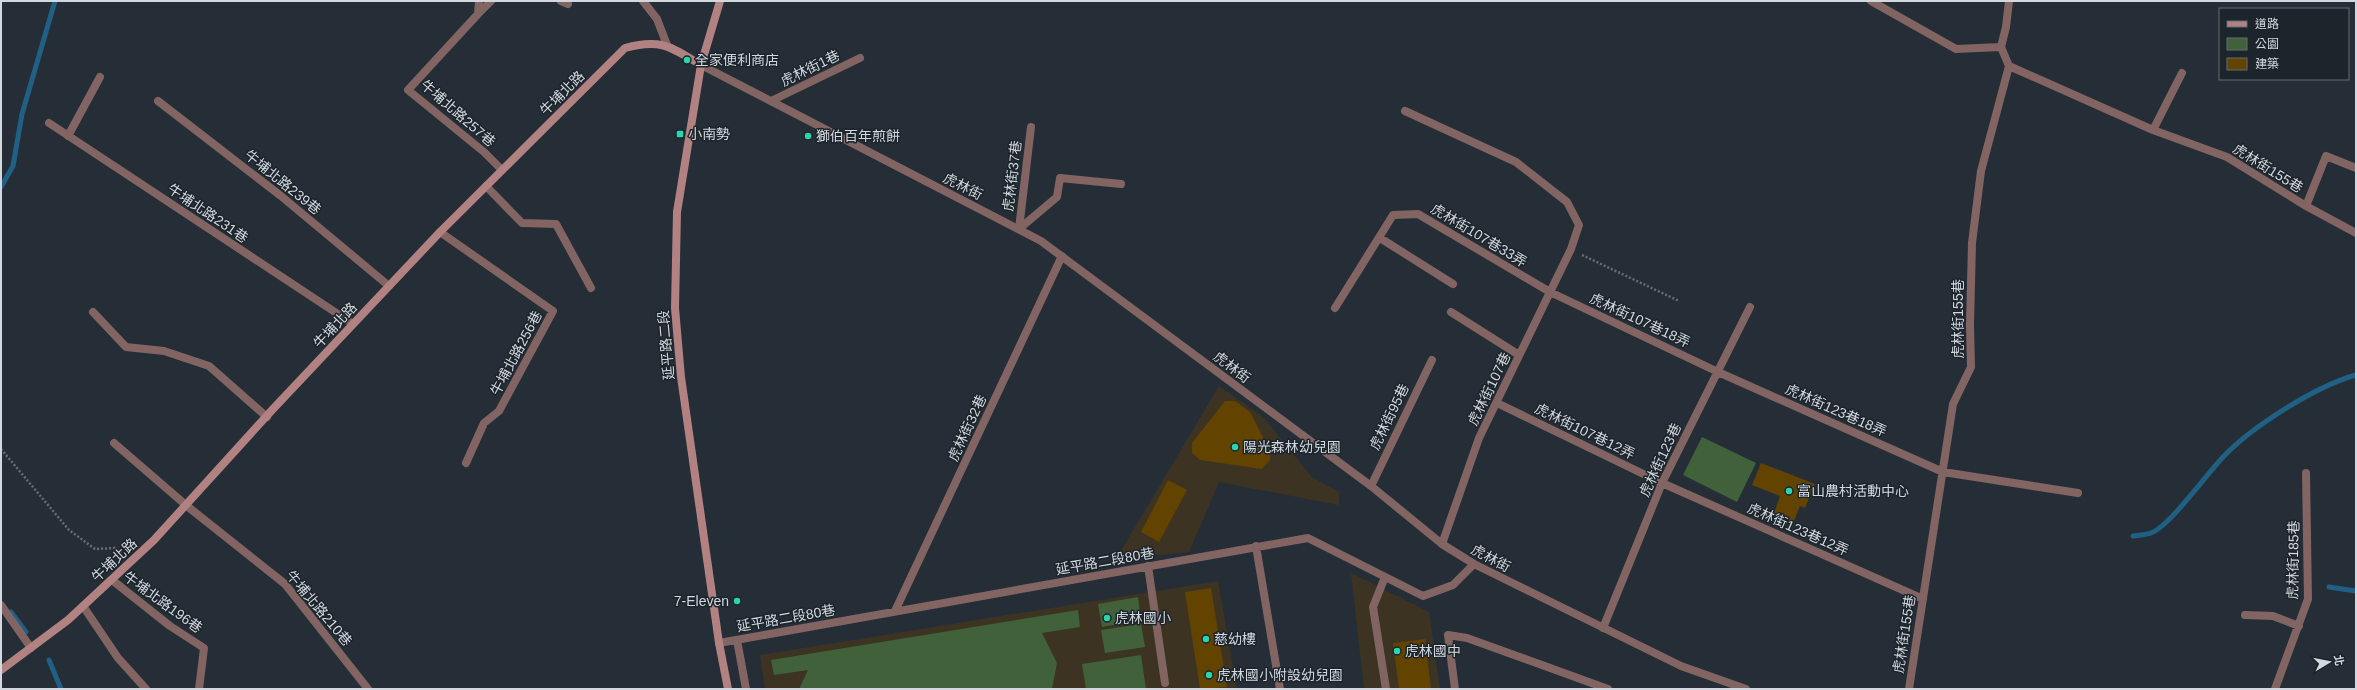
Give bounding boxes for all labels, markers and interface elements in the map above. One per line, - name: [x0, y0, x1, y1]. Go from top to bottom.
- legend: [2219, 8, 2349, 80]
- text: 道路: [2255, 17, 2279, 31]
- text: 公園: [2255, 37, 2279, 51]
- street label: 虎林街1巷: [778, 47, 842, 89]
- place label: 全家便利商店: [695, 52, 779, 68]
- marker: 全家便利商店: [682, 55, 692, 65]
- text: 建築: [2255, 57, 2279, 71]
- street label: 牛埔北路: [537, 68, 587, 118]
- street label: 牛埔北路257巷: [418, 76, 498, 150]
- place label: 小南勢: [688, 126, 730, 142]
- place label: 獅伯百年煎餅: [816, 128, 900, 144]
- marker: 小南勢: [675, 129, 685, 139]
- marker: 獅伯百年煎餅: [803, 131, 813, 141]
- street label: 虎林街37巷: [1000, 140, 1024, 212]
- street label: 虎林街155巷: [2230, 140, 2306, 196]
- street label: 牛埔北路239巷: [242, 146, 324, 218]
- street label: 虎林街: [941, 169, 985, 203]
- street label: 牛埔北路231巷: [165, 180, 251, 246]
- street label: 虎林街107巷33弄: [1428, 200, 1530, 270]
- street label: 虎林街155巷: [1950, 279, 1966, 359]
- street label: 虎林街107巷18弄: [1587, 290, 1693, 350]
- street label: 牛埔北路: [310, 299, 360, 351]
- street label: 牛埔北路256巷: [487, 308, 545, 398]
- street label: 延平路二段: [655, 309, 677, 381]
- street label: 虎林街: [1210, 348, 1254, 386]
- street label: 虎林街107巷: [1464, 350, 1514, 428]
- street label: 虎林街95巷: [1366, 381, 1412, 453]
- street label: 虎林街123巷18弄: [1783, 381, 1889, 439]
- street label: 虎林街32巷: [945, 392, 989, 464]
- street label: 虎林街107巷12弄: [1533, 400, 1637, 462]
- street label: 虎林街123巷: [1636, 421, 1684, 499]
- place label: 陽光森林幼兒園: [1243, 439, 1341, 455]
- marker: 陽光森林幼兒園: [1230, 442, 1240, 452]
- place label: 富山農村活動中心: [1797, 483, 1909, 499]
- marker: 富山農村活動中心: [1784, 486, 1794, 496]
- street label: 虎林街123巷12弄: [1745, 500, 1851, 558]
- street label: 虎林街185巷: [2284, 520, 2302, 600]
- street label: 牛埔北路: [88, 535, 140, 585]
- street label: 虎林街: [1469, 541, 1513, 575]
- street label: 延平路二段80巷: [1055, 544, 1155, 578]
- street label: 牛埔北路210巷: [283, 567, 355, 649]
- street label: 牛埔北路196巷: [121, 568, 205, 636]
- place label: 7-Eleven: [674, 593, 729, 609]
- street label: 虎林街155巷: [1890, 594, 1918, 674]
- marker: 7-Eleven: [732, 596, 742, 606]
- street label: 延平路二段80巷: [736, 601, 836, 635]
- place label: 虎林國小: [1115, 610, 1171, 626]
- marker: 虎林國小: [1102, 613, 1112, 623]
- place label: 慈幼樓: [1214, 631, 1256, 647]
- marker: 慈幼樓: [1201, 634, 1211, 644]
- north arrow: [2309, 642, 2349, 682]
- place label: 虎林國中: [1405, 643, 1461, 659]
- marker: 虎林國中: [1392, 646, 1402, 656]
- text: 北: [2332, 654, 2346, 667]
- place label: 虎林國小附設幼兒園: [1217, 667, 1343, 683]
- marker: 虎林國小附設幼兒園: [1204, 670, 1214, 680]

